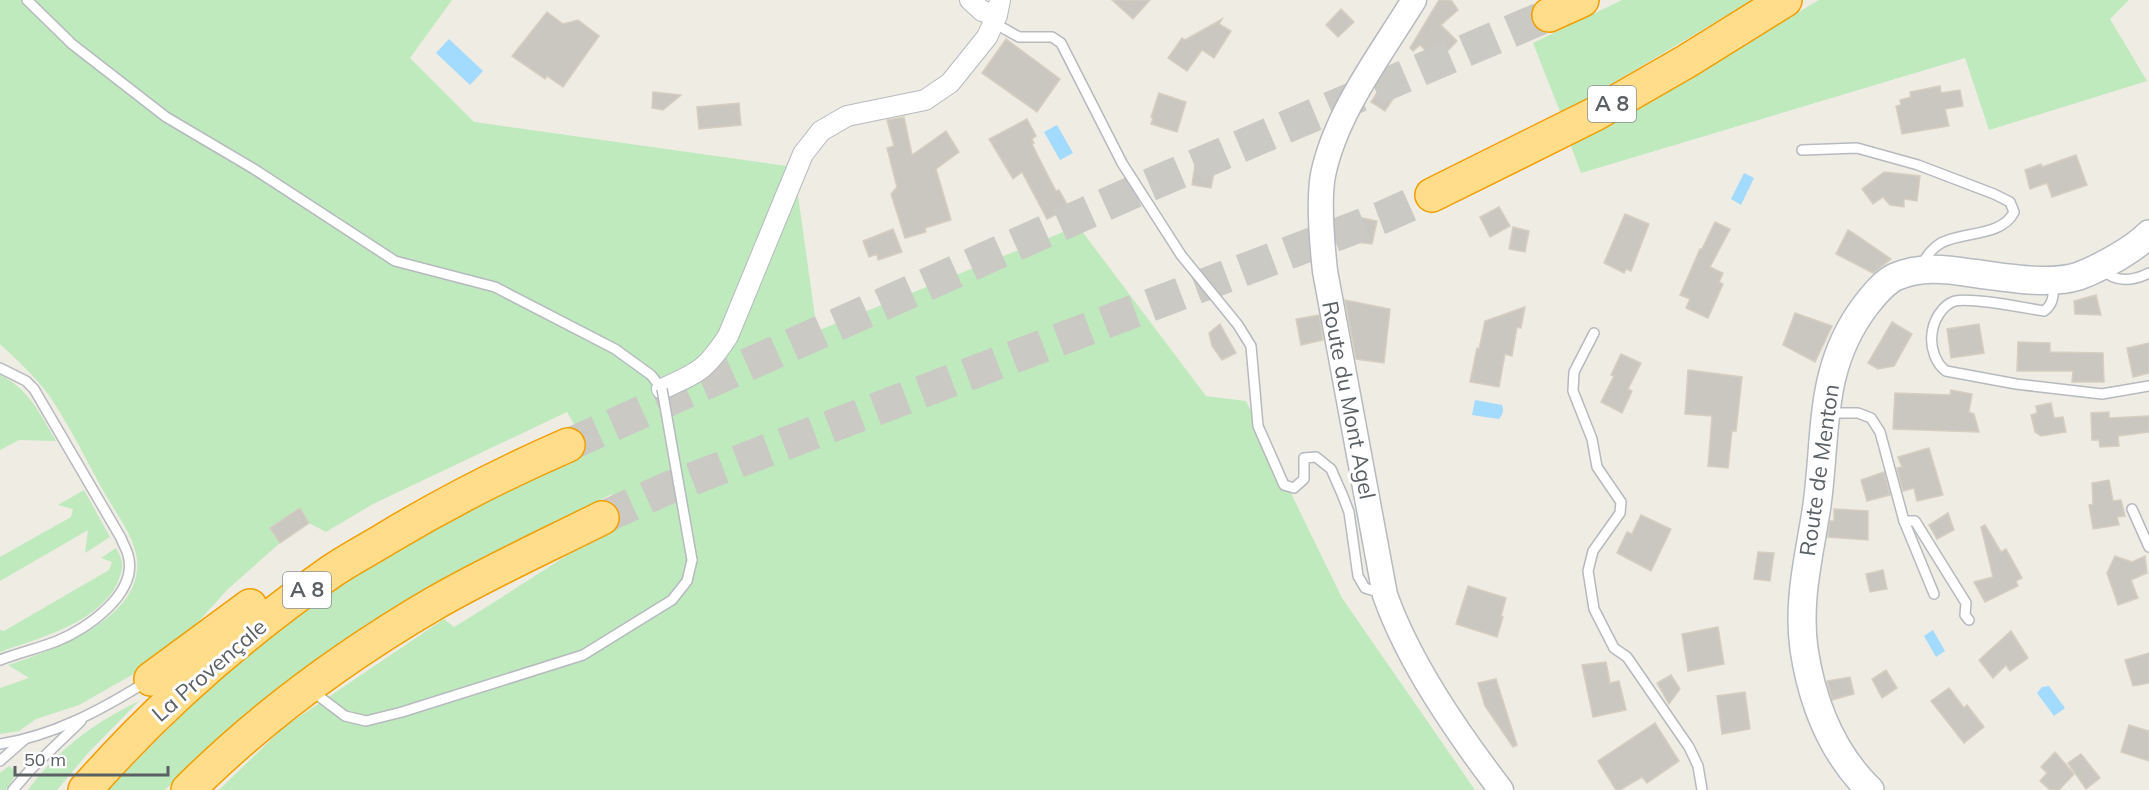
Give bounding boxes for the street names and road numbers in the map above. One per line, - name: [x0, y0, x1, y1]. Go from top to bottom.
- road number: A 8: [1588, 86, 1636, 122]
- street label: Route du Mont Agel: [1316, 298, 1382, 502]
- street label: Route de Menton: [1793, 382, 1845, 558]
- road number: A 8: [283, 572, 331, 608]
- street label: La Provençale: [146, 613, 272, 727]

